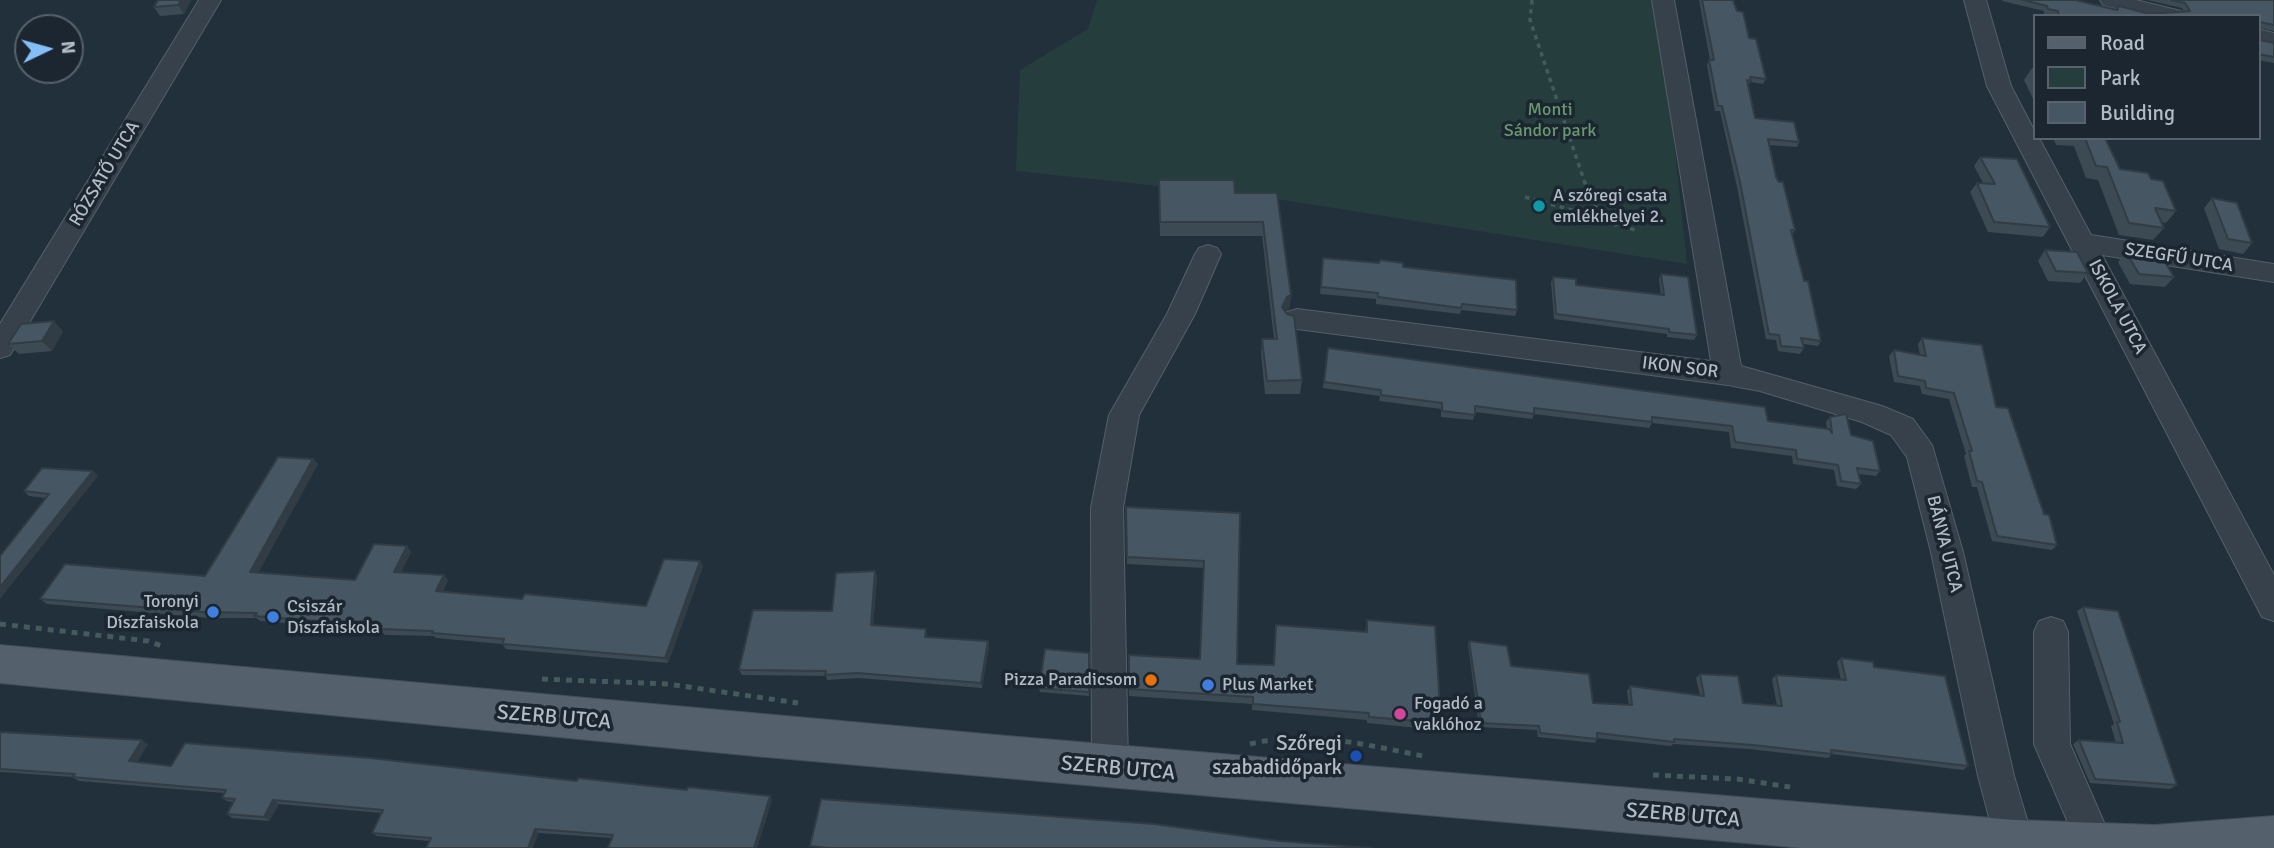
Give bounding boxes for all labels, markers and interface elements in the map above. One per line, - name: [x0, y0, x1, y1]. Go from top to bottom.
- north arrow: [14, 14, 84, 84]
- legend: [2032, 14, 2260, 140]
- text: Road: [2100, 30, 2145, 56]
- text: N: [55, 40, 80, 55]
- text: Park: [2100, 65, 2140, 91]
- park label: Monti Sándor park: [1504, 99, 1596, 142]
- text: Building: [2100, 100, 2175, 126]
- street label: RÓZSATŐ UTCA: [65, 118, 145, 230]
- place label: A szőregi csata emlékhelyei 2.: [1553, 185, 1667, 228]
- marker: A szőregi csata emlékhelyei 2.: [1531, 198, 1547, 214]
- street label: SZEGFŰ UTCA: [2123, 239, 2235, 277]
- street label: ISKOLA UTCA: [2083, 256, 2151, 358]
- street label: IKON SOR: [1641, 353, 1719, 383]
- street label: BÁNYA UTCA: [1921, 493, 1967, 595]
- place label: Toronyi Díszfaiskola: [106, 591, 199, 634]
- place label: Csiszár Díszfaiskola: [287, 596, 380, 638]
- marker: Toronyi Díszfaiskola: [205, 604, 221, 620]
- marker: Csiszár Díszfaiskola: [265, 609, 281, 625]
- place label: Pizza Paradicsom: [1004, 669, 1137, 691]
- marker: Pizza Paradicsom: [1143, 672, 1159, 688]
- place label: Plus Market: [1222, 674, 1313, 696]
- marker: Plus Market: [1200, 677, 1216, 693]
- place label: Fogadó a vaklóhoz: [1414, 693, 1483, 736]
- street label: SZERB UTCA: [496, 700, 612, 736]
- marker: Fogadó a vaklóhoz: [1392, 706, 1408, 722]
- place label: Szőregi szabadidőpark: [1212, 731, 1342, 781]
- marker: Szőregi szabadidőpark: [1348, 748, 1364, 764]
- street label: SZERB UTCA: [1060, 751, 1176, 787]
- street label: SZERB UTCA: [1625, 798, 1741, 834]

